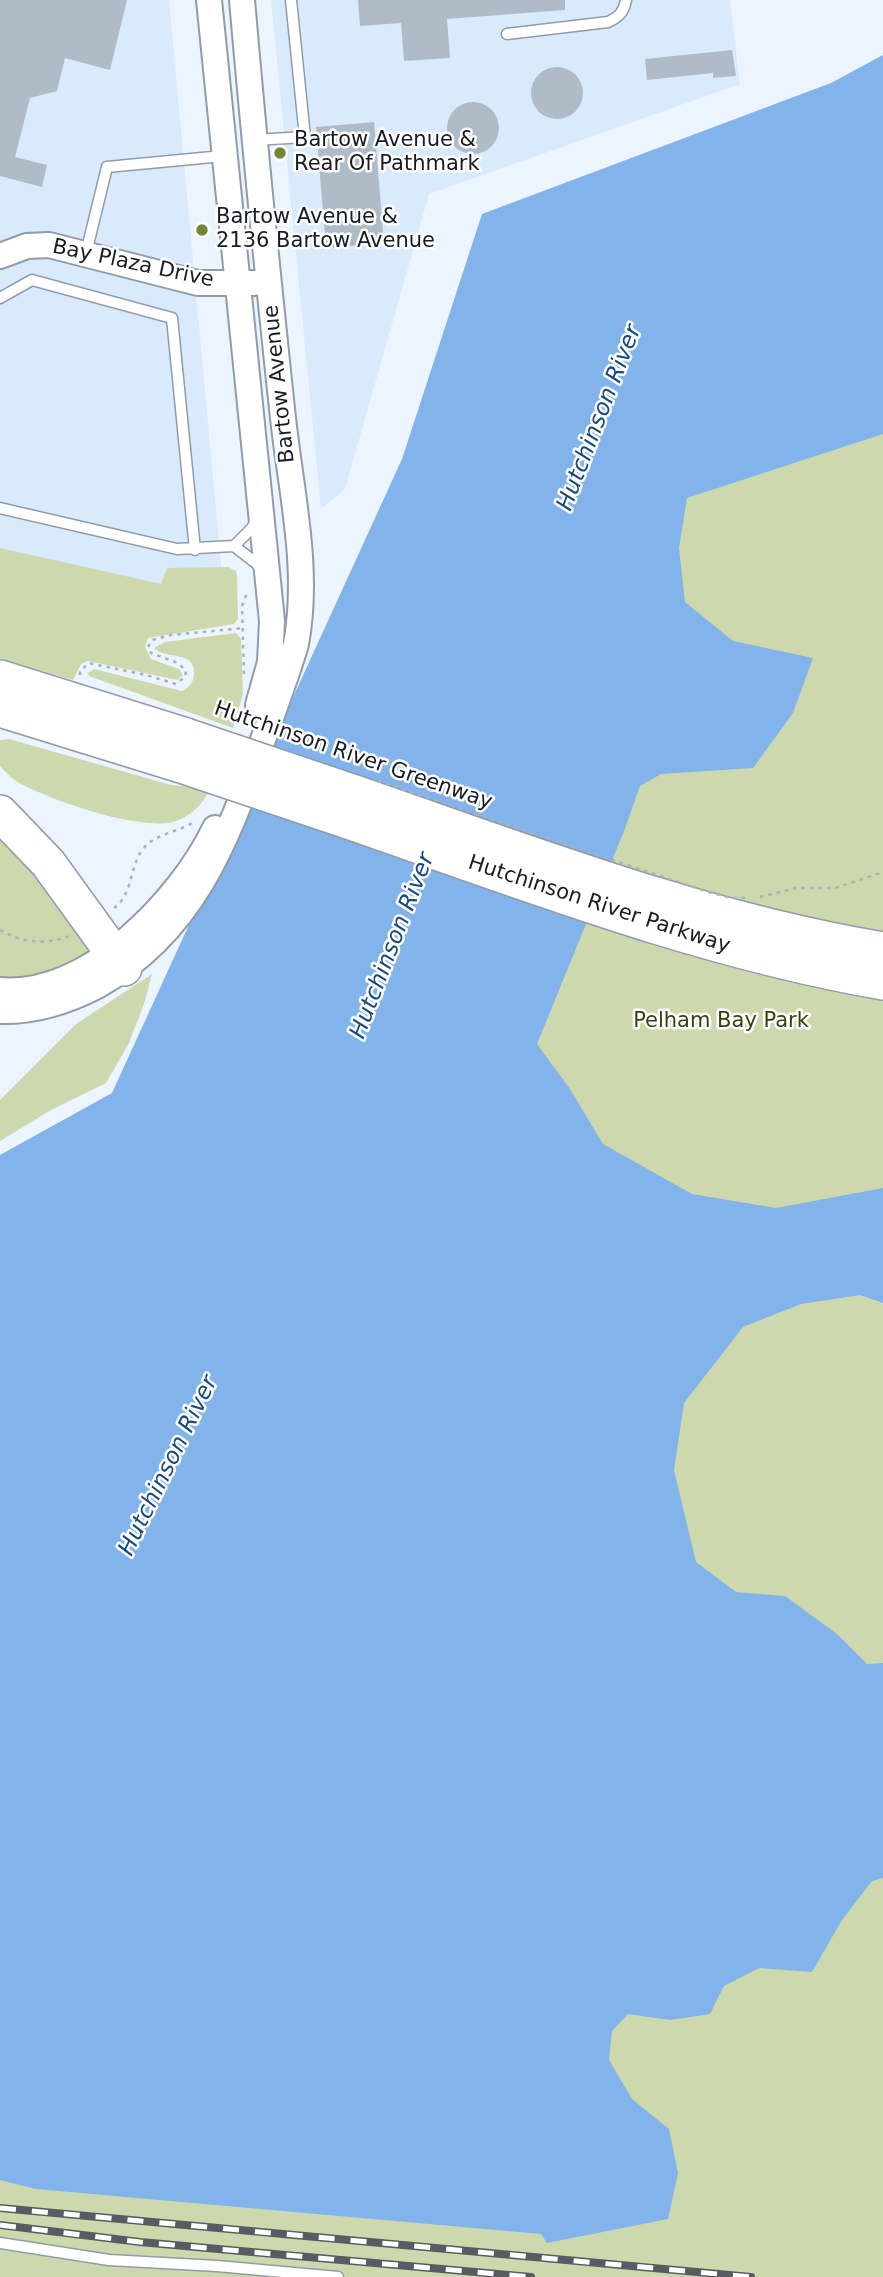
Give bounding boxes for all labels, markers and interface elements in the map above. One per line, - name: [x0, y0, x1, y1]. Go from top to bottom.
- place label: Bartow Avenue & Rear Of Pathmark: [294, 128, 480, 178]
- marker: Bartow Avenue & Rear Of Pathmark: [272, 145, 288, 161]
- place label: Bartow Avenue & 2136 Bartow Avenue: [216, 205, 435, 255]
- marker: Bartow Avenue & 2136 Bartow Avenue: [194, 222, 210, 238]
- street label: Bay Plaza Drive: [50, 235, 216, 293]
- street label: Bartow Avenue: [259, 304, 301, 464]
- water label: Hutchinson River: [552, 321, 648, 515]
- street label: Hutchinson River Greenway: [211, 697, 495, 815]
- water label: Hutchinson River: [345, 849, 441, 1043]
- street label: Hutchinson River Parkway: [465, 851, 733, 959]
- park label: Pelham Bay Park: [633, 1009, 809, 1035]
- water label: Hutchinson River: [114, 1372, 224, 1560]

